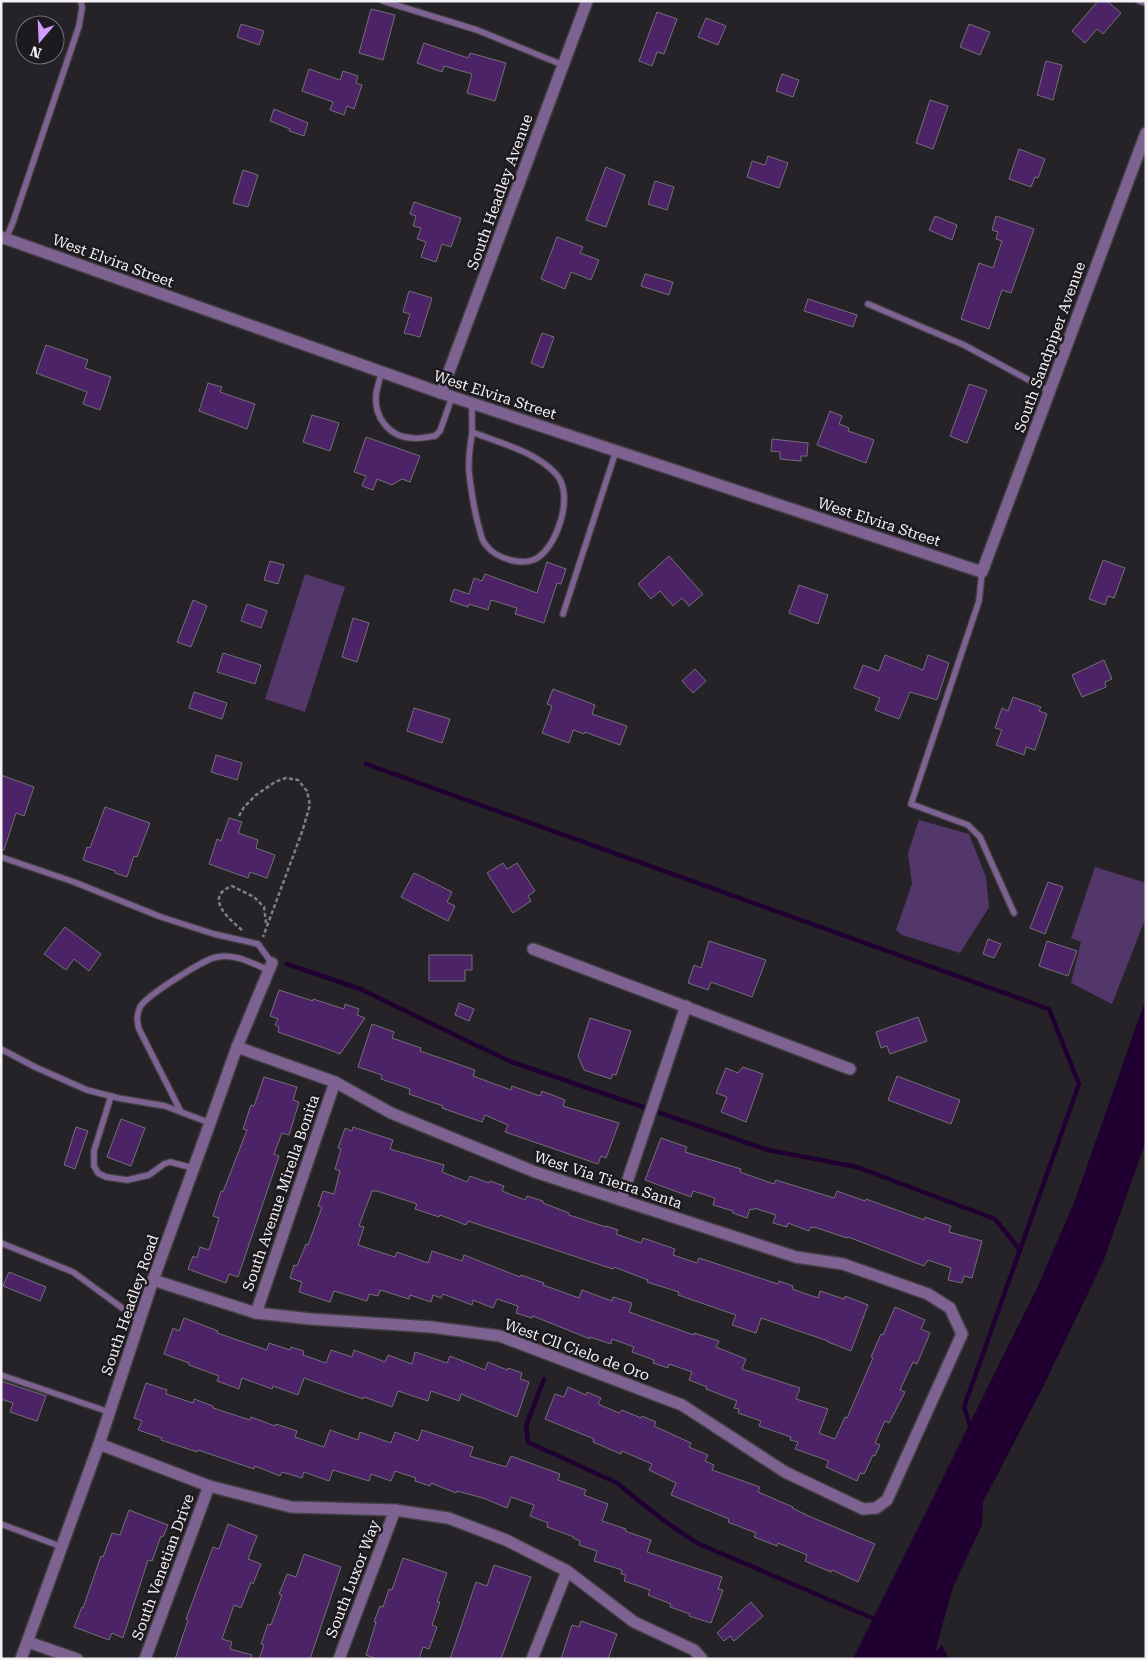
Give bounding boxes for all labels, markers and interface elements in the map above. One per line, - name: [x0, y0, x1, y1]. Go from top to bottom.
- north arrow: [15, 15, 65, 65]
- text: N: [28, 43, 43, 62]
- street label: South Headley Avenue: [463, 112, 537, 272]
- street label: West Elvira Street: [50, 231, 177, 291]
- street label: South Sandpiper Avenue: [1011, 259, 1089, 435]
- street label: West Elvira Street: [431, 367, 559, 423]
- street label: West Elvira Street: [815, 494, 943, 550]
- street label: South Avenue Mirella Bonita: [239, 1092, 323, 1294]
- street label: West Via Tierra Santa: [532, 1148, 684, 1212]
- street label: South Headley Road: [97, 1232, 163, 1378]
- street label: West Cll Cielo de Oro: [502, 1315, 652, 1385]
- street label: South Venetian Drive: [128, 1491, 198, 1643]
- street label: South Luxor Way: [322, 1517, 384, 1640]

